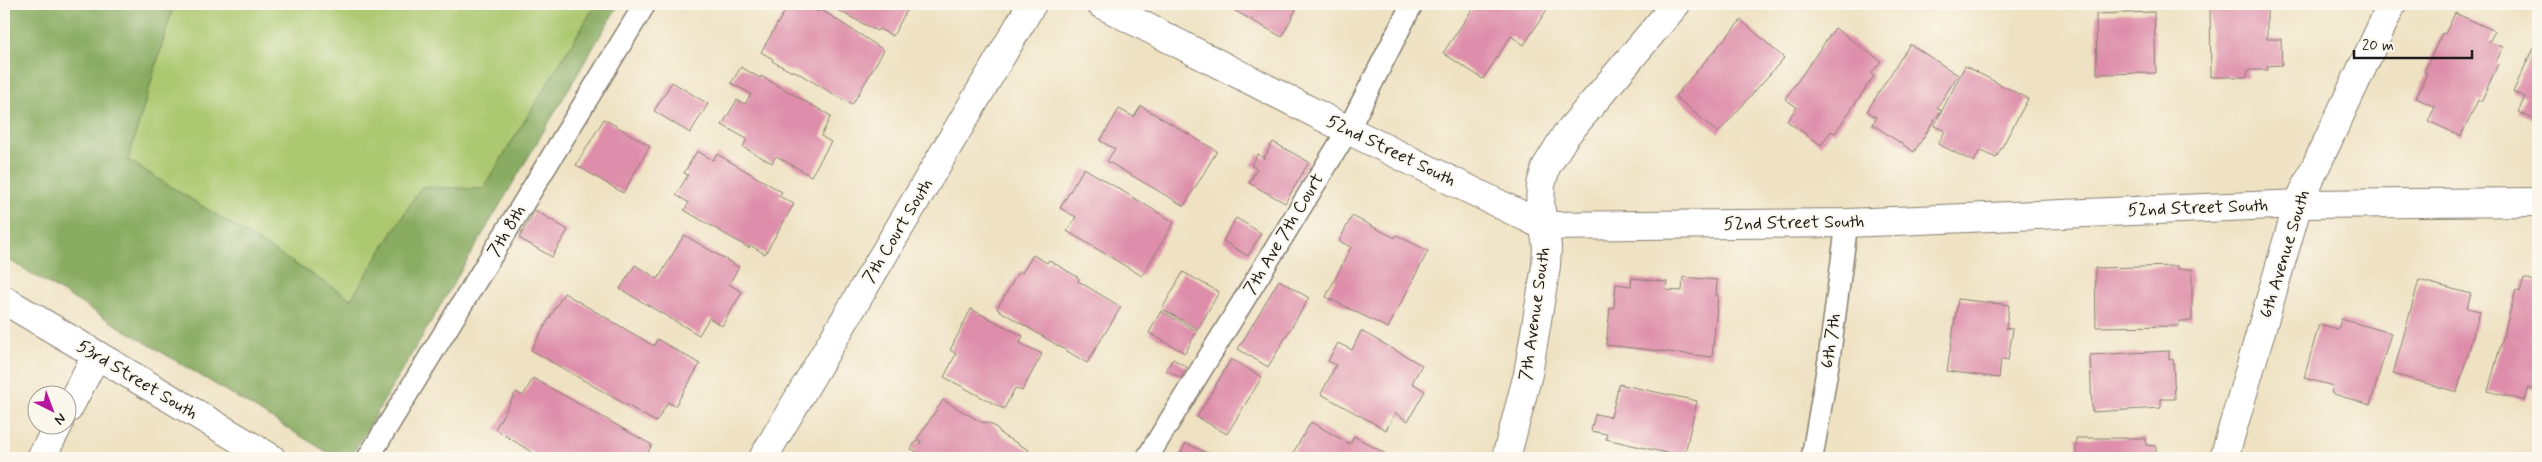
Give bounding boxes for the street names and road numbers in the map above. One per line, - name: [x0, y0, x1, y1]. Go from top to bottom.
- street label: 52nd Street South: [1322, 109, 1460, 193]
- street label: 7th Ave 7th Court: [1238, 169, 1330, 299]
- street label: 7th Court South: [857, 174, 939, 288]
- street label: 6th Avenue South: [2254, 187, 2316, 321]
- street label: 52nd Street South: [2127, 194, 2269, 222]
- street label: 7th 8th: [482, 201, 532, 261]
- street label: 52nd Street South: [1723, 210, 1865, 236]
- street label: 7th Avenue South: [1514, 246, 1556, 382]
- street label: 6th 7th: [1815, 312, 1847, 370]
- street label: 53rd Street South: [72, 334, 202, 426]

